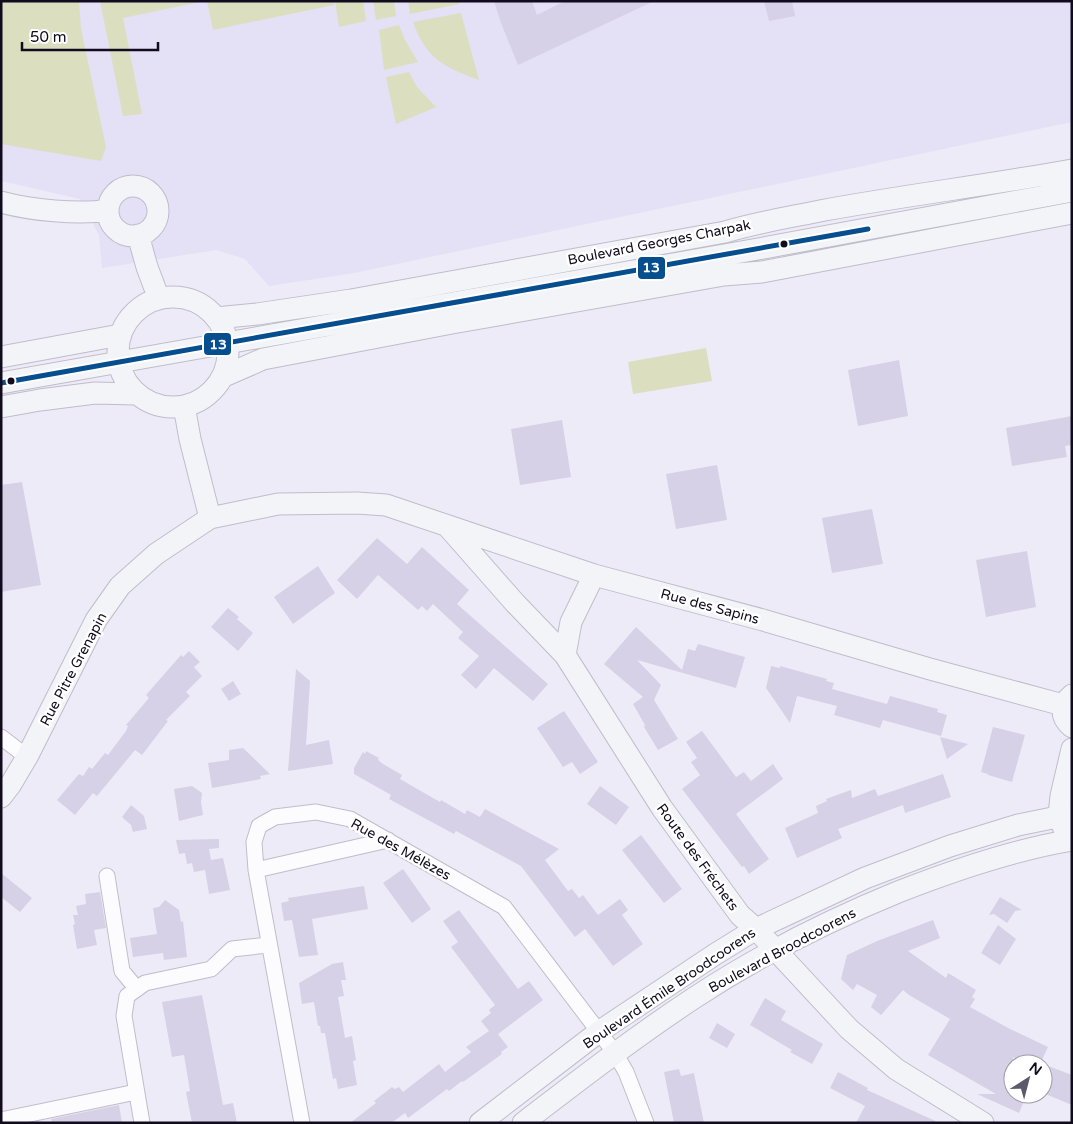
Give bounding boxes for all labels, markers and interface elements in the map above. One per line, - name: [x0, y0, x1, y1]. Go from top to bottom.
- scale bar: [22, 20, 159, 52]
- text: 50 m: [30, 28, 67, 46]
- street label: Boulevard Georges Charpak: [566, 216, 752, 269]
- unlabelled marker: [779, 239, 789, 249]
- line badge: 13: [637, 256, 666, 280]
- text: 13: [642, 259, 660, 276]
- line badge: 13: [203, 332, 232, 356]
- text: 13: [209, 336, 227, 353]
- unlabelled marker: [6, 376, 16, 386]
- street label: Rue des Sapins: [659, 585, 761, 628]
- street label: Rue Pitre Grenapin: [36, 610, 110, 729]
- street label: Route des Fréchets: [653, 800, 742, 914]
- street label: Rue des Mélèzes: [348, 815, 454, 884]
- street label: Boulevard Broodcoorens: [706, 904, 859, 996]
- street label: Boulevard Émile Broodcoorens: [580, 924, 759, 1053]
- north arrow: [1003, 1054, 1053, 1104]
- text: N: [1026, 1059, 1045, 1079]

